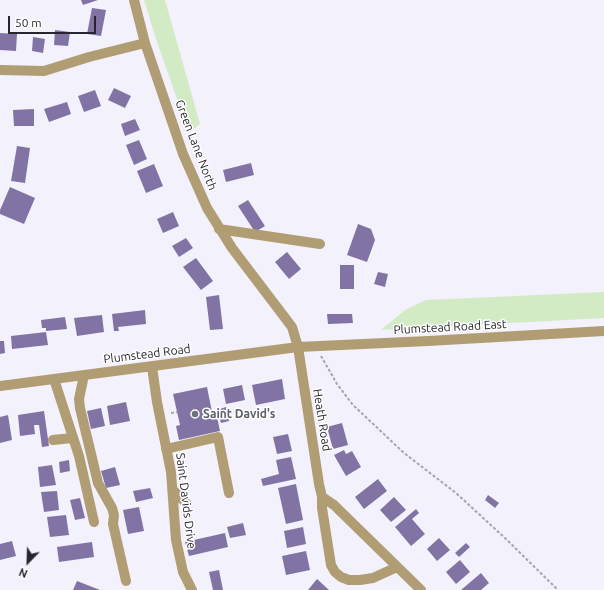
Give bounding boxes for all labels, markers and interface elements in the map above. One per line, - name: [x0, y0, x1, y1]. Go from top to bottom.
- scale bar: [10, 8, 98, 34]
- text: 50 m: [15, 16, 42, 29]
- street label: Green Lane North: [172, 98, 220, 192]
- street label: Plumstead Road East: [393, 317, 507, 337]
- street label: Plumstead Road: [103, 342, 191, 366]
- street label: Heath Road: [310, 388, 334, 452]
- place label: Saint David's: [203, 407, 276, 421]
- marker: Saint David's: [190, 409, 200, 419]
- street label: Saint Davids Drive: [173, 452, 199, 550]
- north arrow: [8, 542, 48, 582]
- text: N: [17, 566, 29, 580]

